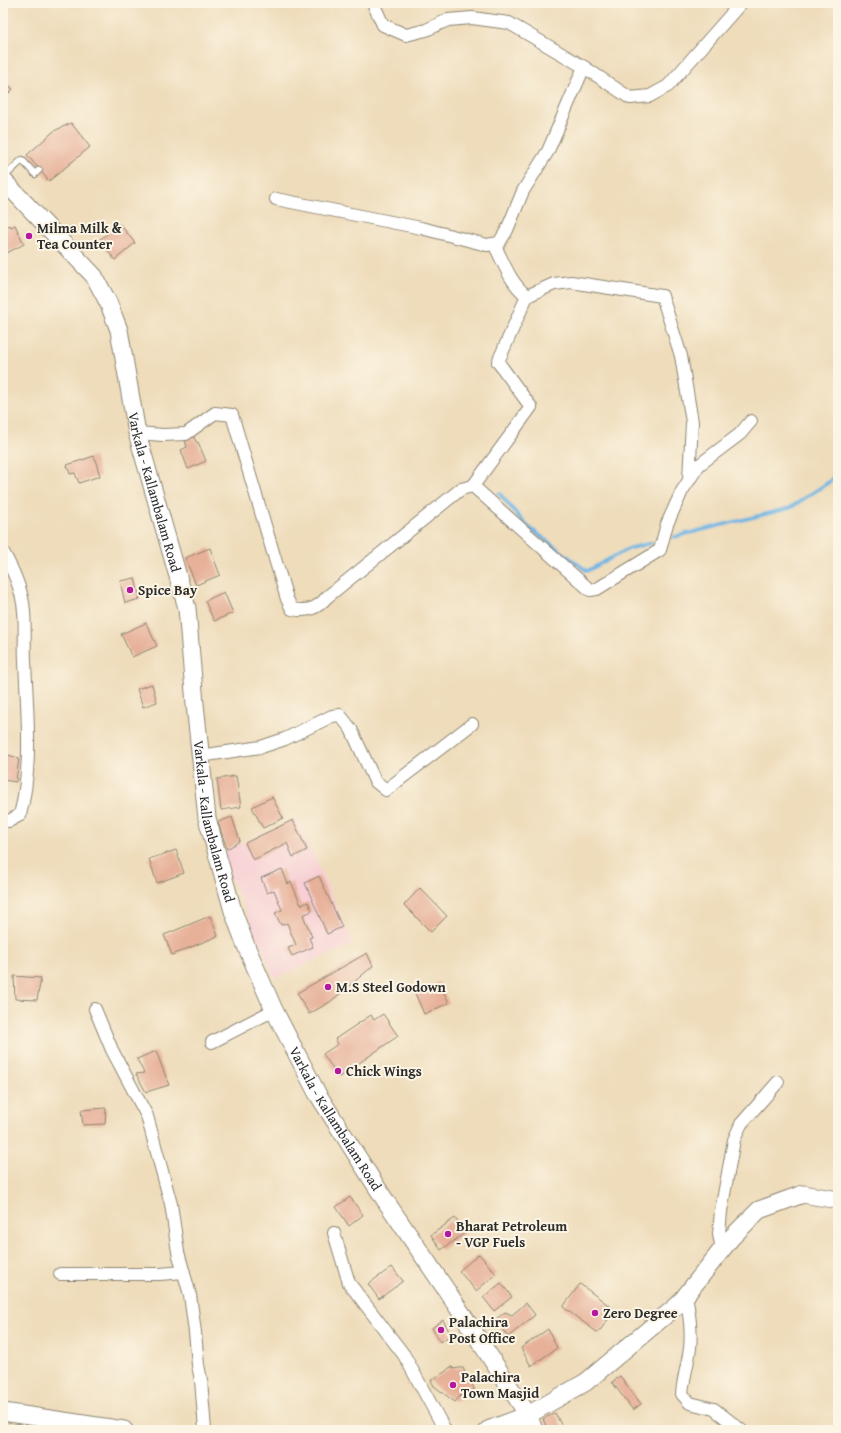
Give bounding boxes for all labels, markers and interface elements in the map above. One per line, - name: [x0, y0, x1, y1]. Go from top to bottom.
- place label: Milma Milk & Tea Counter: [37, 218, 122, 254]
- marker: Milma Milk & Tea Counter: [24, 231, 34, 241]
- street label: Varkala - Kallambalam Road: [124, 411, 186, 575]
- place label: Spice Bay: [138, 580, 198, 600]
- marker: Spice Bay: [125, 585, 135, 595]
- street label: Varkala - Kallambalam Road: [189, 739, 240, 905]
- place label: M.S Steel Godown: [336, 977, 447, 997]
- marker: M.S Steel Godown: [323, 982, 333, 992]
- street label: Varkala - Kallambalam Road: [285, 1043, 387, 1195]
- place label: Chick Wings: [346, 1061, 422, 1081]
- marker: Chick Wings: [333, 1066, 343, 1076]
- place label: Bharat Petroleum - VGP Fuels: [456, 1216, 567, 1252]
- marker: Bharat Petroleum - VGP Fuels: [443, 1229, 453, 1239]
- place label: Zero Degree: [603, 1303, 678, 1323]
- marker: Zero Degree: [590, 1308, 600, 1318]
- place label: Palachira Post Office: [449, 1312, 515, 1348]
- marker: Palachira Post Office: [436, 1325, 446, 1335]
- place label: Palachira Town Masjid: [461, 1367, 539, 1403]
- marker: Palachira Town Masjid: [448, 1380, 458, 1390]

